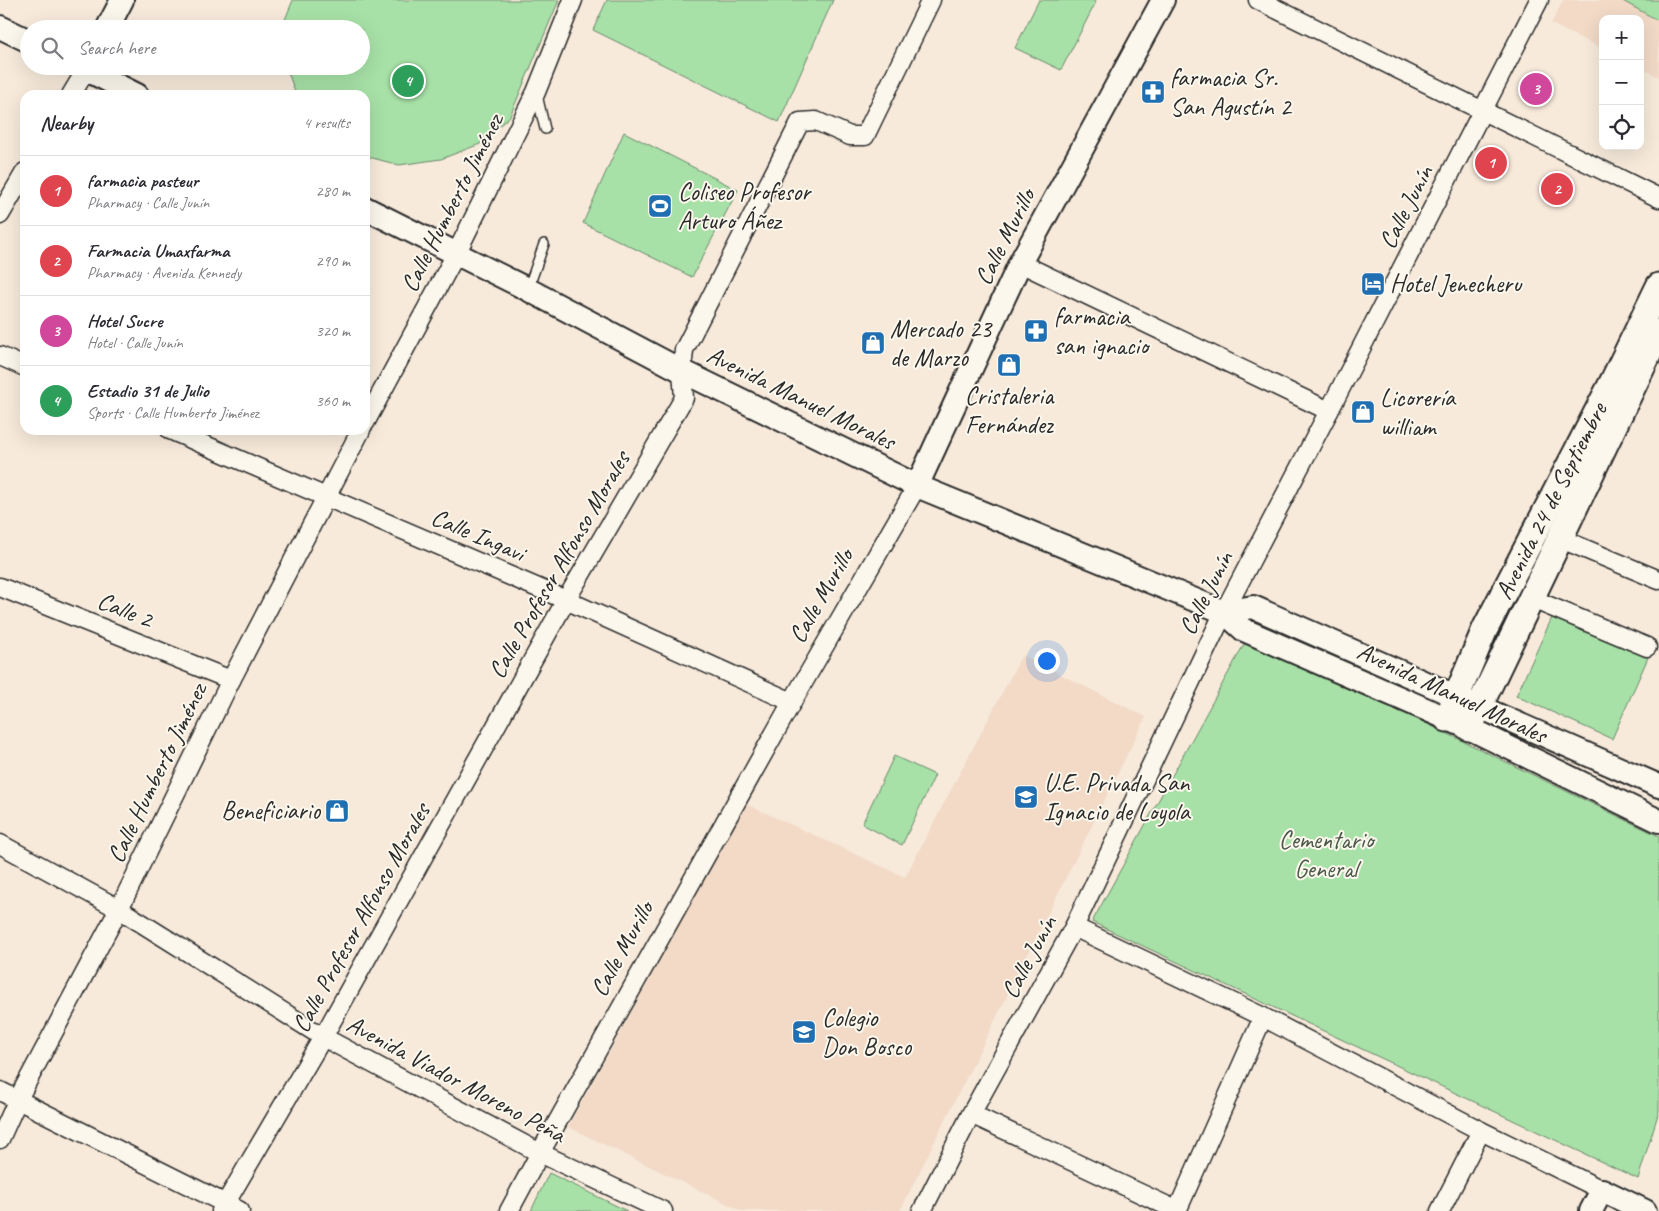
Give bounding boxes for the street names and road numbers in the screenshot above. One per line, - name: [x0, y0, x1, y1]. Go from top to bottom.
- street label: Calle Humberto Jiménez: [393, 107, 512, 297]
- street label: Calle Junín: [1371, 159, 1441, 254]
- street label: Calle Murillo: [967, 181, 1044, 290]
- street label: Avenida Manuel Morales: [702, 339, 903, 458]
- street label: Avenida 24 de Septiembre: [1488, 396, 1615, 605]
- street label: Calle Profesor Alfonso Morales: [481, 444, 638, 684]
- street label: Calle Ingavi: [426, 501, 533, 570]
- street label: Calle Murillo: [781, 540, 862, 649]
- street label: Calle Junín: [1171, 545, 1241, 640]
- street label: Calle 2: [93, 585, 159, 636]
- street label: Avenida Manuel Morales: [1352, 635, 1554, 752]
- street label: Calle Humberto Jiménez: [100, 676, 215, 868]
- street label: Calle Profesor Alfonso Morales: [285, 796, 438, 1038]
- street label: Calle Murillo: [583, 893, 663, 1002]
- street label: Calle Junín: [994, 909, 1064, 1004]
- street label: Avenida Viador Moreno Peña: [341, 1008, 573, 1151]

